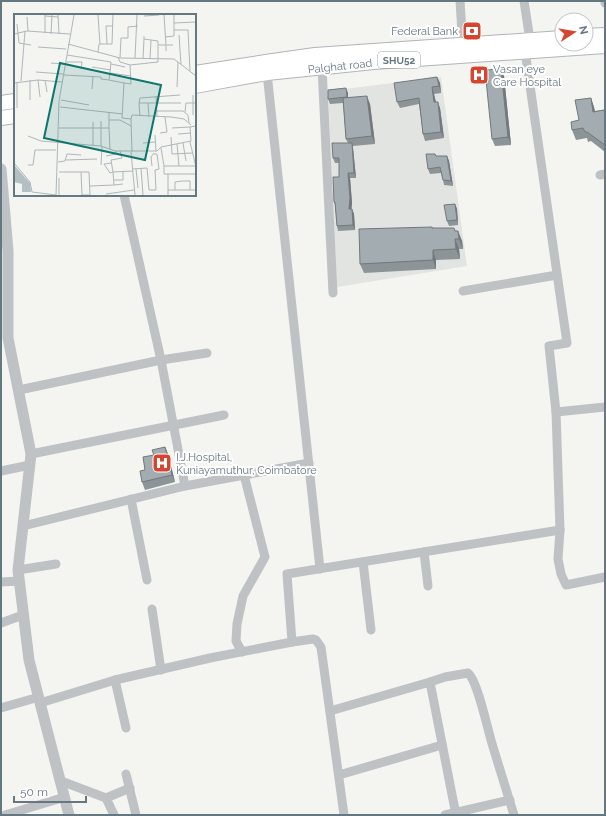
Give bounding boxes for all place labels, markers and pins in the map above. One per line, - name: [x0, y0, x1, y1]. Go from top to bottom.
- bank icon: Federal Bank: [461, 20, 483, 42]
- place label: Federal Bank: [391, 25, 458, 38]
- place label: Vasan eye Care Hospital: [493, 63, 561, 89]
- hospital icon: Vasan eye Care Hospital: [468, 64, 490, 86]
- place label: I.J.Hospital, Kuniayamuthur, Coimbatore: [176, 451, 317, 477]
- hospital icon: I.J.Hospital, Kuniayamuthur, Coimbatore: [151, 452, 173, 474]

